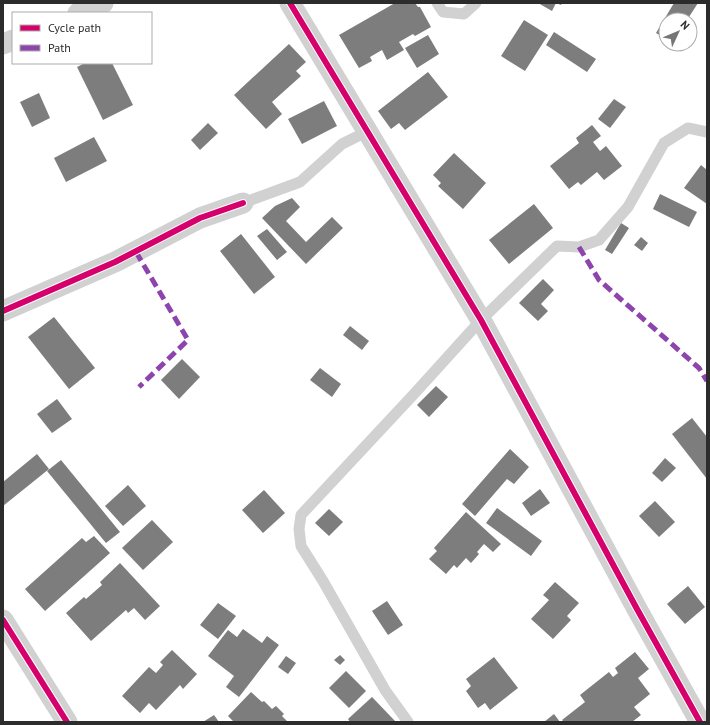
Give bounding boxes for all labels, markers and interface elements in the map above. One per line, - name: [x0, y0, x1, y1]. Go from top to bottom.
- legend: [12, 12, 152, 64]
- north arrow: [658, 12, 698, 52]
- text: N: [678, 18, 693, 33]
- text: Cycle path: [48, 20, 101, 35]
- text: Path: [48, 40, 71, 55]

